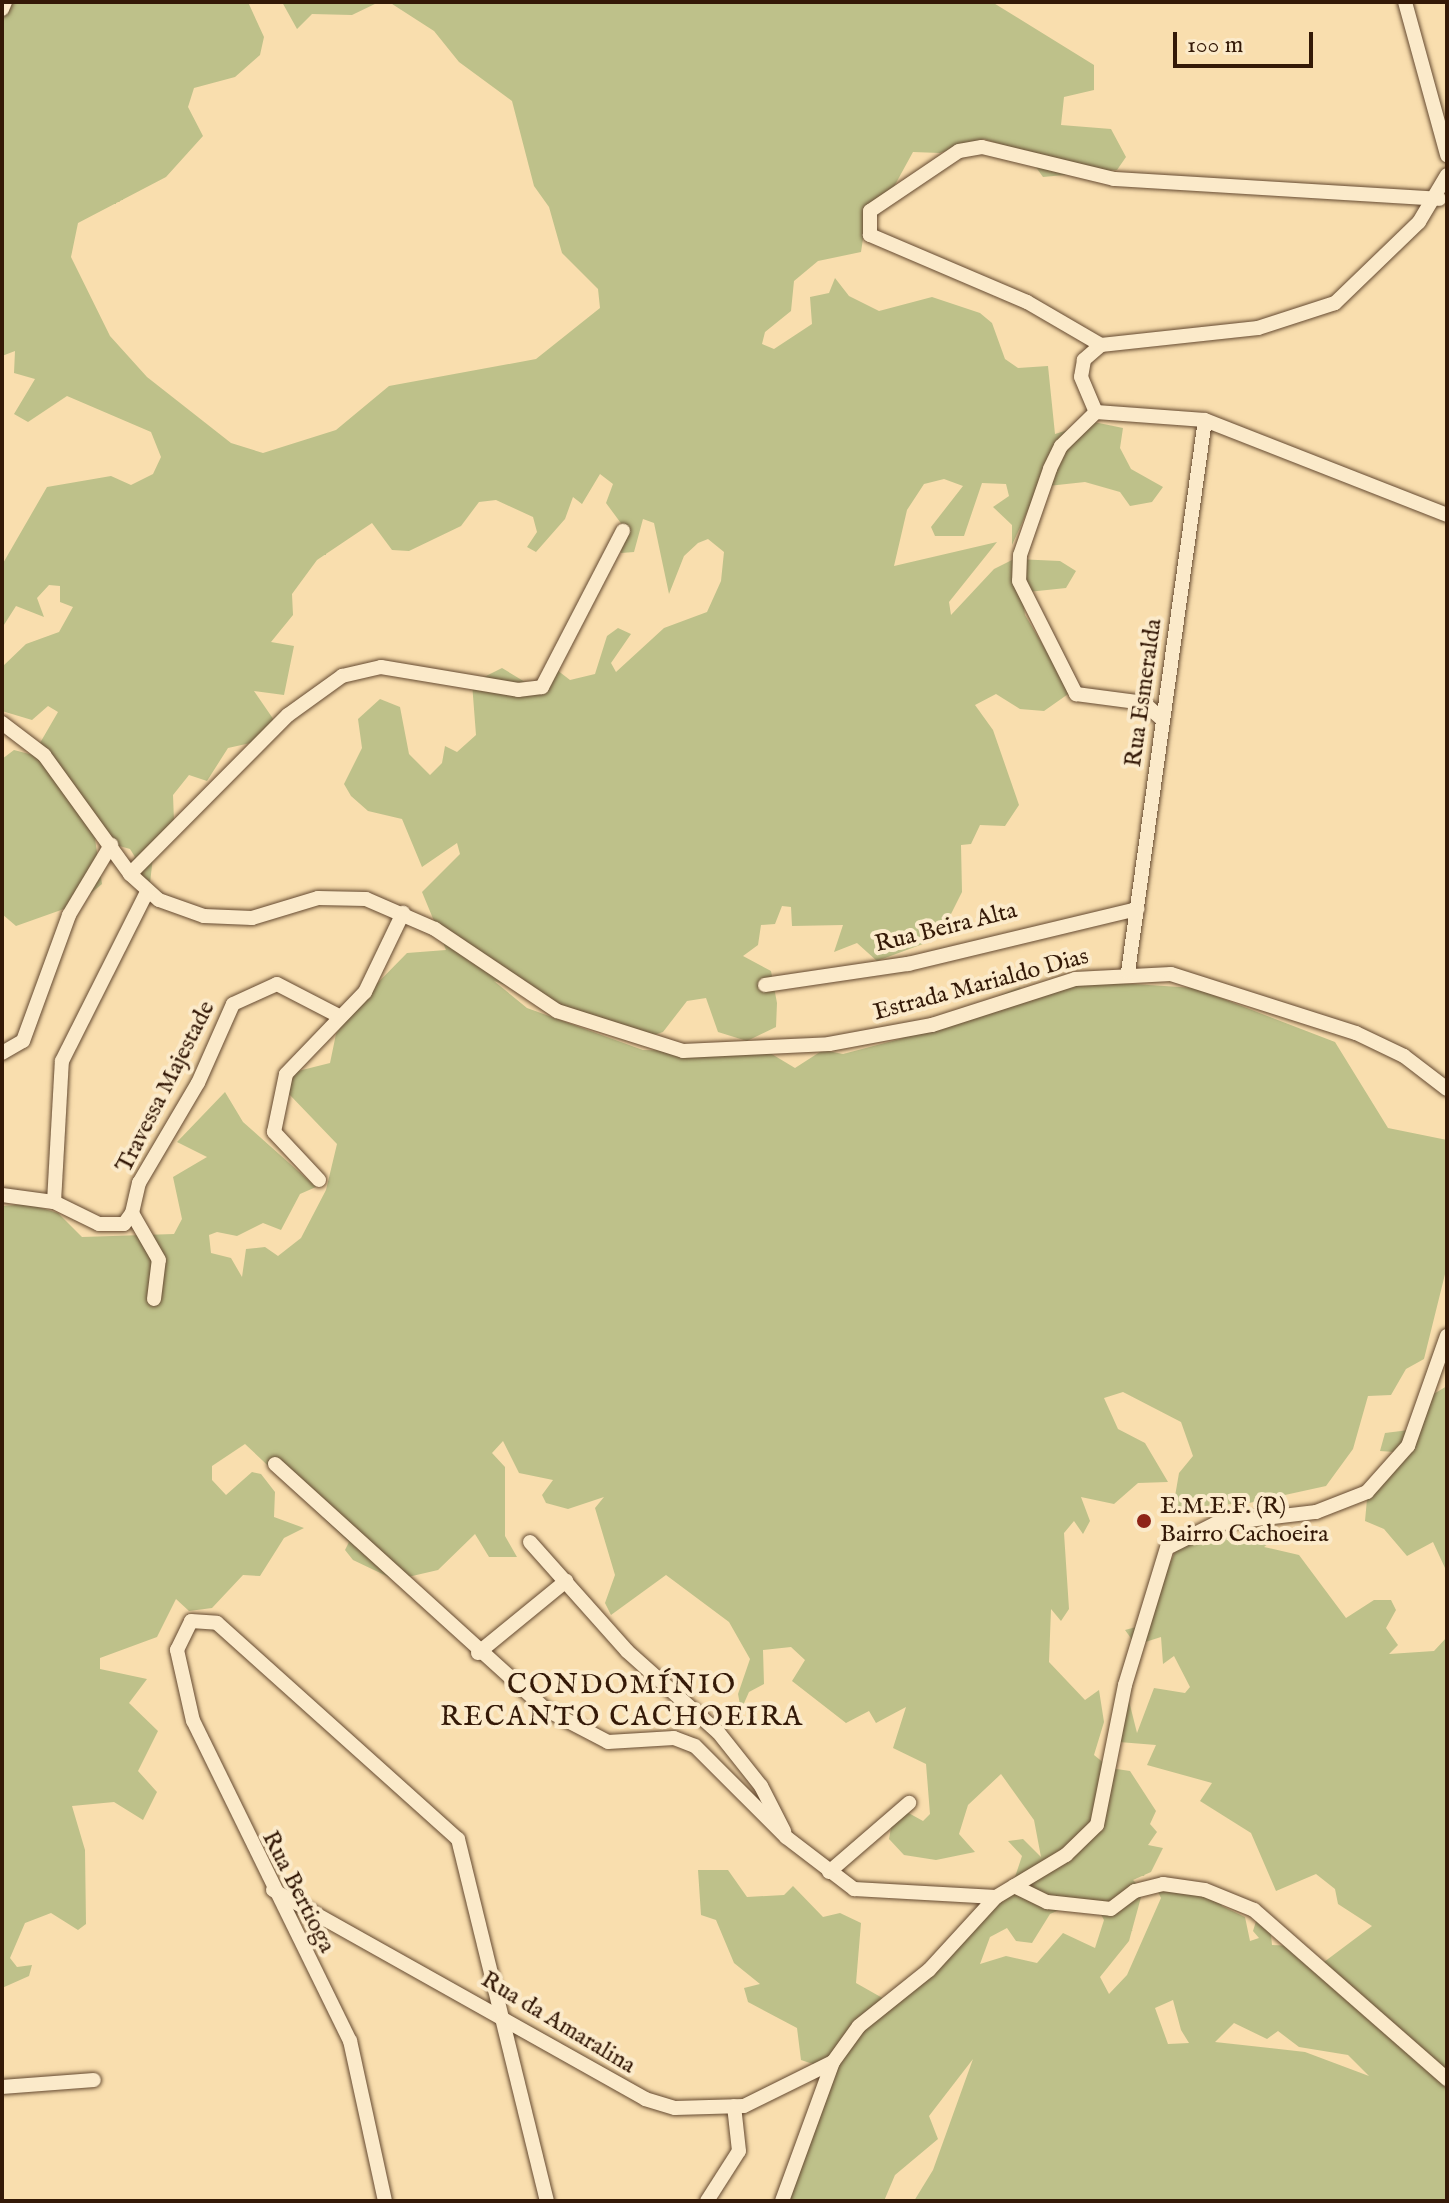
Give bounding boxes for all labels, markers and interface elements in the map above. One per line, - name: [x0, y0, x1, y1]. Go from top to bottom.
- scale bar: [1177, 16, 1317, 66]
- text: 100 m: [1187, 30, 1243, 61]
- street label: Rua Esmeralda: [1119, 617, 1169, 769]
- street label: Rua Beira Alta: [872, 896, 1020, 960]
- street label: Estrada Marialdo Dias: [870, 942, 1092, 1028]
- street label: Travessa Majestade: [110, 996, 222, 1178]
- place label: E.M.E.F. (R) Bairro Cachoeira: [1160, 1493, 1329, 1549]
- marker: E.M.E.F. (R) Bairro Cachoeira: [1135, 1512, 1153, 1530]
- district label: CONDOMÍNIO RECANTO CACHOEIRA: [440, 1669, 804, 1735]
- street label: Rua Bertioga: [255, 1826, 341, 1958]
- street label: Rua da Amaralina: [476, 1966, 640, 2080]

